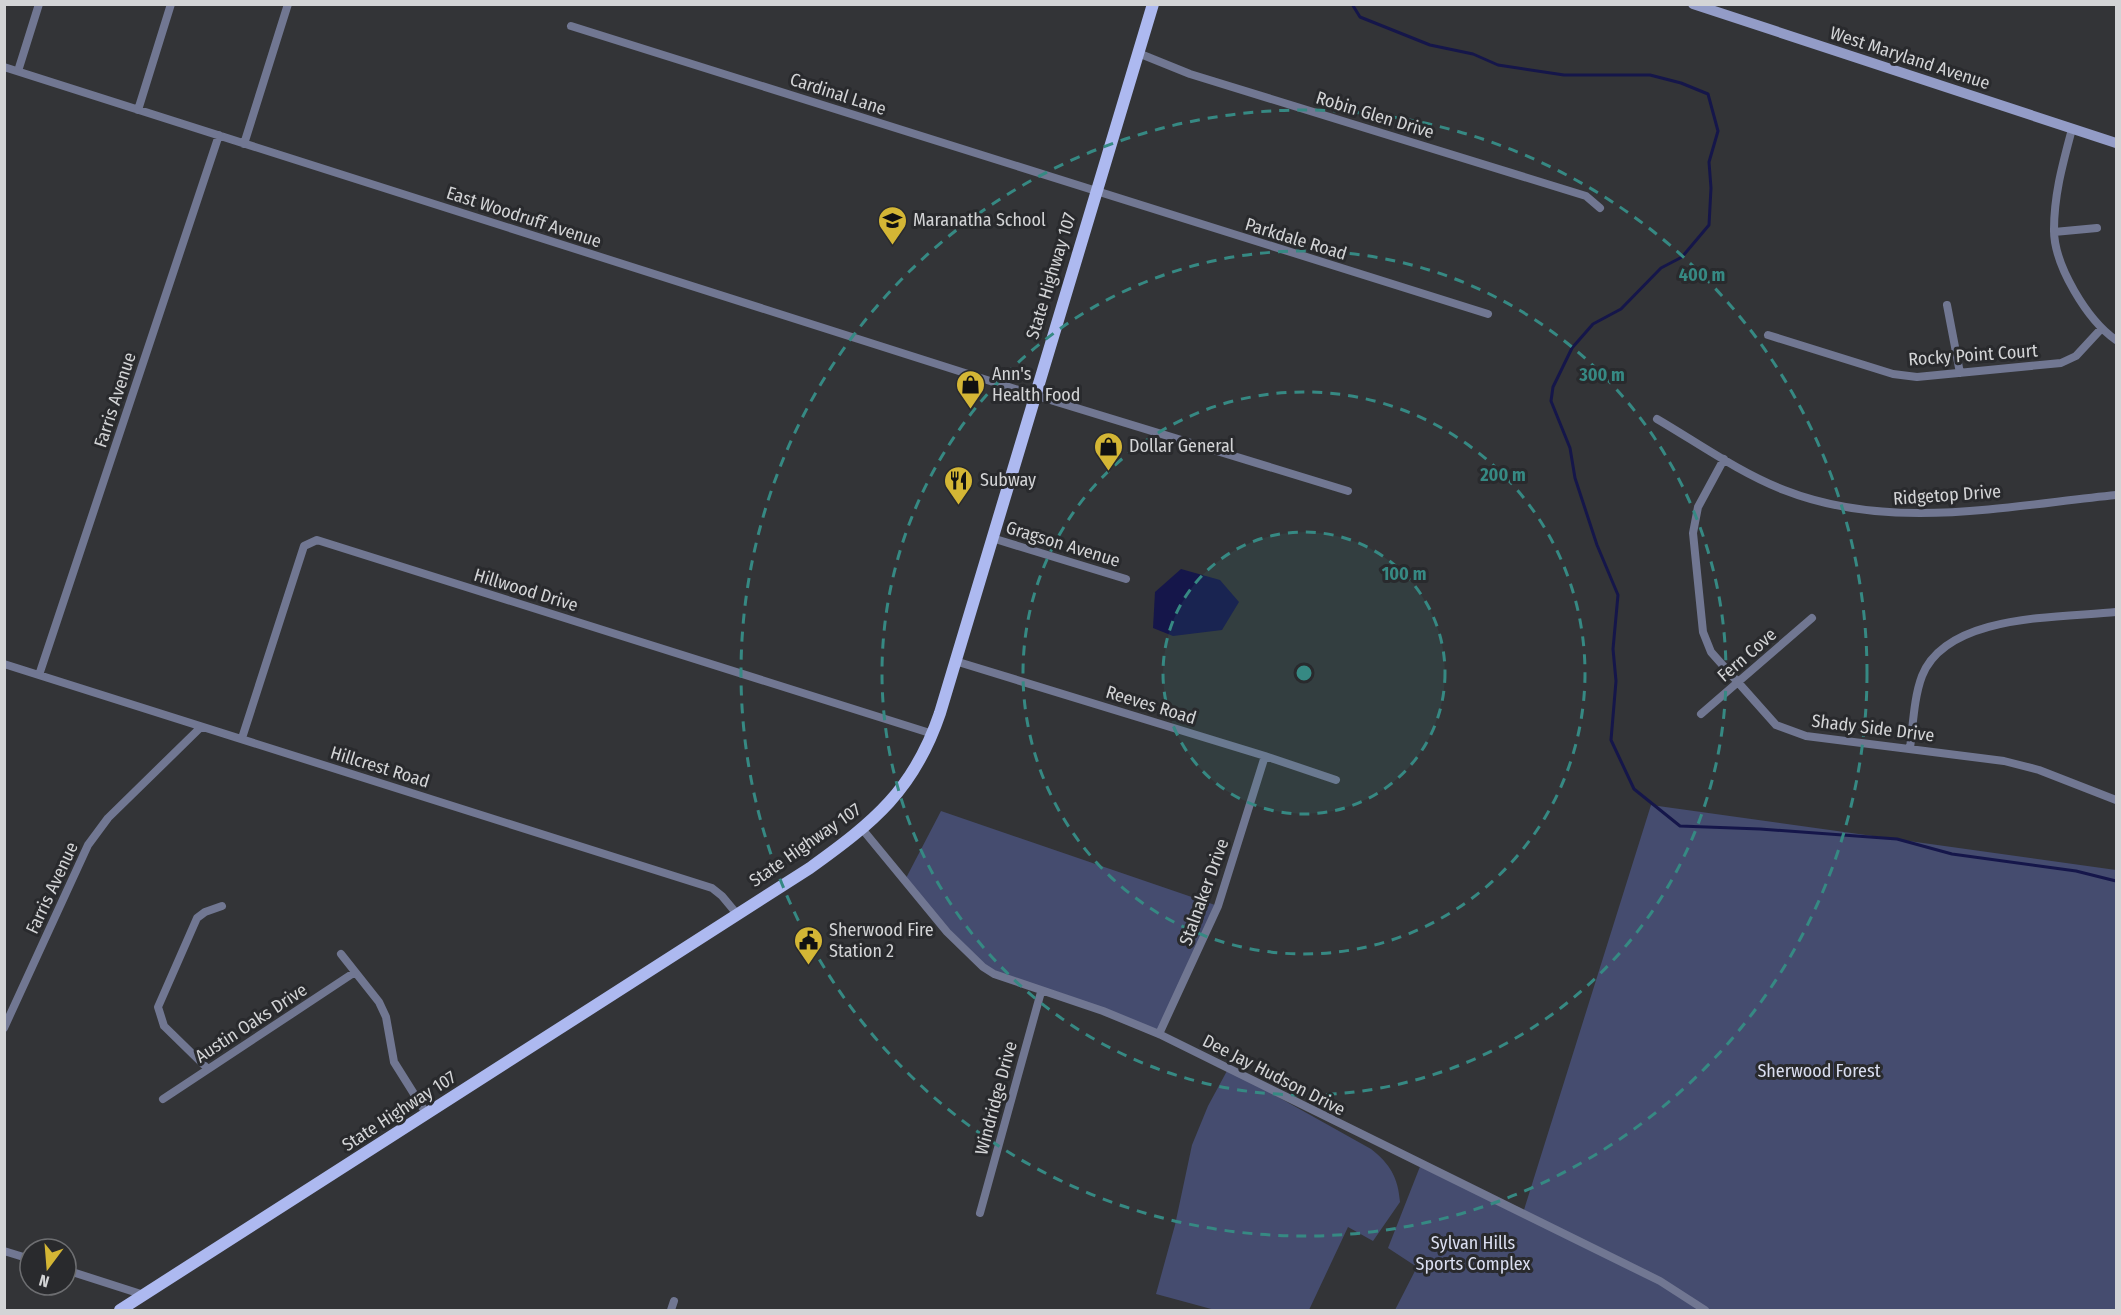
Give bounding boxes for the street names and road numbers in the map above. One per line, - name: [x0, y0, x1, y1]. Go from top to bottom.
- street label: West Maryland Avenue: [1827, 22, 1993, 94]
- street label: Cardinal Lane: [787, 68, 889, 120]
- street label: Robin Glen Drive: [1313, 87, 1437, 143]
- street label: East Woodruff Avenue: [444, 182, 604, 252]
- street label: State Highway 107: [1021, 210, 1081, 342]
- street label: Parkdale Road: [1242, 213, 1350, 265]
- street label: Rocky Point Court: [1908, 339, 2039, 370]
- street label: Farris Avenue: [89, 350, 141, 450]
- street label: Ridgetop Drive: [1892, 480, 2002, 510]
- street label: Gragson Avenue: [1003, 516, 1123, 572]
- street label: Hillwood Drive: [471, 564, 581, 616]
- street label: Fern Cove: [1713, 623, 1781, 687]
- street label: Reeves Road: [1103, 681, 1199, 729]
- street label: Shady Side Drive: [1810, 710, 1936, 746]
- street label: Hillcrest Road: [328, 742, 432, 792]
- street label: State Highway 107: [745, 798, 865, 892]
- street label: Stalnaker Drive: [1174, 835, 1234, 948]
- street label: Farris Avenue: [21, 839, 83, 937]
- street label: Austin Oaks Drive: [191, 979, 311, 1067]
- street label: Dee Jay Hudson Drive: [1199, 1030, 1349, 1121]
- street label: Windridge Drive: [970, 1039, 1022, 1157]
- street label: State Highway 107: [338, 1066, 460, 1156]

